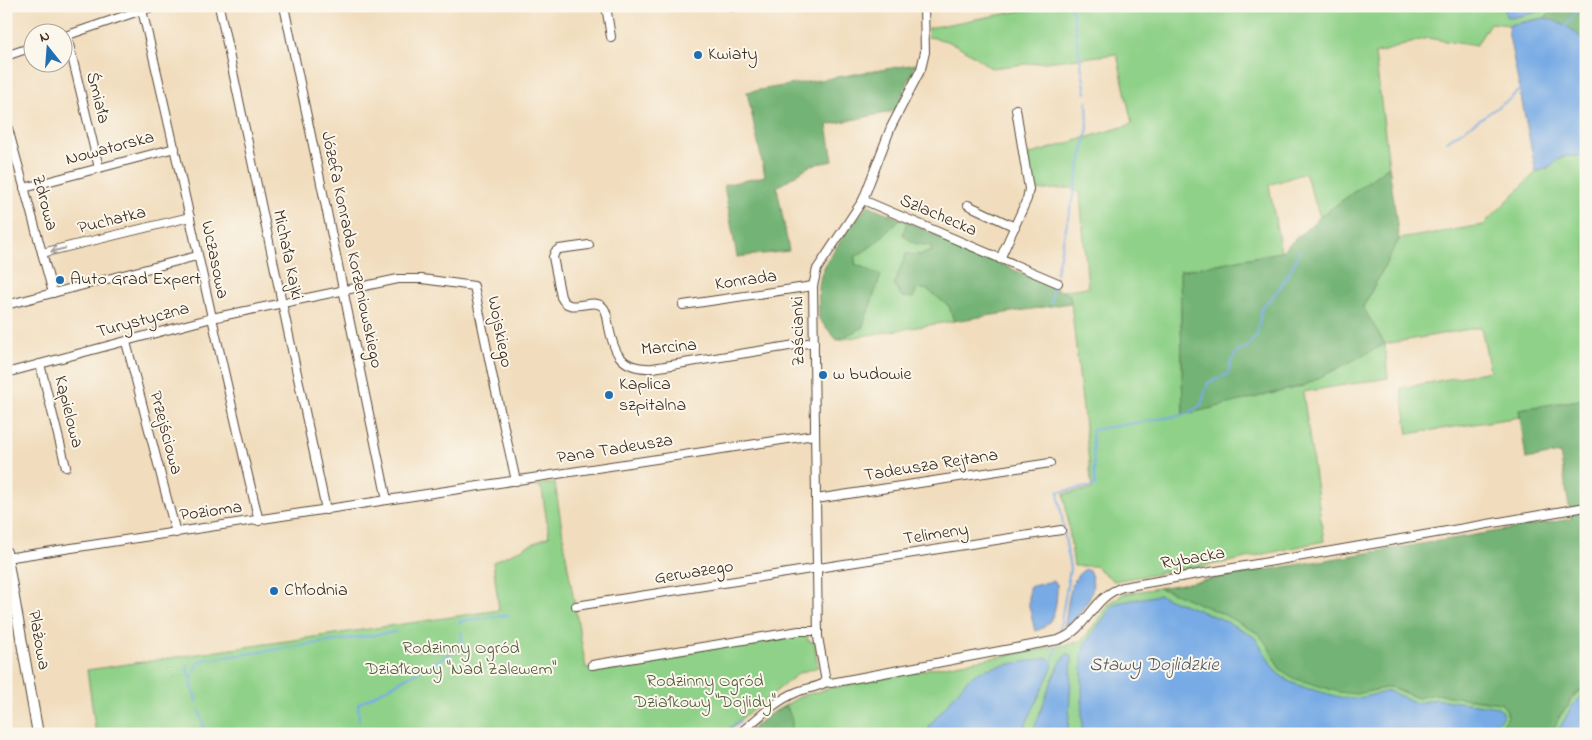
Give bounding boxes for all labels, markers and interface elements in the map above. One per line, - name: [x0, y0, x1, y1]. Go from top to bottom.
- north arrow: [22, 22, 72, 72]
- text: N: [37, 26, 52, 48]
- place label: Kwiaty: [708, 42, 758, 68]
- marker: Kwiaty: [692, 49, 704, 61]
- street label: Śmiała: [78, 69, 116, 127]
- street label: Nowatorska: [63, 125, 157, 173]
- street label: Józefa Konrada Korzeniowskiego: [312, 129, 389, 371]
- street label: Zdrowa: [24, 172, 64, 234]
- street label: Szlachecka: [895, 188, 981, 244]
- street label: Puchatka: [75, 200, 149, 242]
- street label: Michała Kajki: [265, 207, 309, 303]
- street label: Wczasowa: [193, 219, 235, 301]
- one-way arrow: [50, 245, 66, 255]
- street label: Konrada: [713, 264, 779, 298]
- place label: Auto Grad Expert: [70, 267, 201, 293]
- marker: Auto Grad Expert: [54, 274, 66, 286]
- street label: Wojskiego: [478, 294, 519, 370]
- street label: Turystyczna: [94, 296, 192, 346]
- street label: Zaścianki: [785, 296, 813, 366]
- street label: Marcina: [640, 333, 698, 363]
- place label: w budowie: [833, 362, 913, 388]
- marker: w budowie: [817, 369, 829, 381]
- place label: Kaplica szpitalna: [619, 372, 686, 419]
- street label: Kąpielowa: [46, 373, 90, 451]
- street label: Przejściowa: [141, 388, 189, 478]
- marker: Kaplica szpitalna: [603, 389, 615, 401]
- street label: Pana Tadeusza: [555, 428, 675, 472]
- street label: Tadeusza Rejtana: [862, 443, 1000, 489]
- street label: Pozioma: [178, 495, 244, 529]
- street label: Telimeny: [902, 517, 970, 553]
- street label: Rybacka: [1159, 541, 1227, 577]
- street label: Gerwazego: [653, 554, 735, 593]
- place label: Chłodnia: [284, 578, 348, 604]
- marker: Chłodnia: [268, 585, 280, 597]
- street label: Plażowa: [20, 608, 56, 672]
- park label: Rodzinny Ogród Działkowy "Nad Zalewem": [364, 636, 557, 683]
- water label: Stawy Dojlidzkie: [1089, 652, 1220, 679]
- park label: Rodzinny Ogród Działkowy "Dojlidy": [633, 669, 776, 716]

